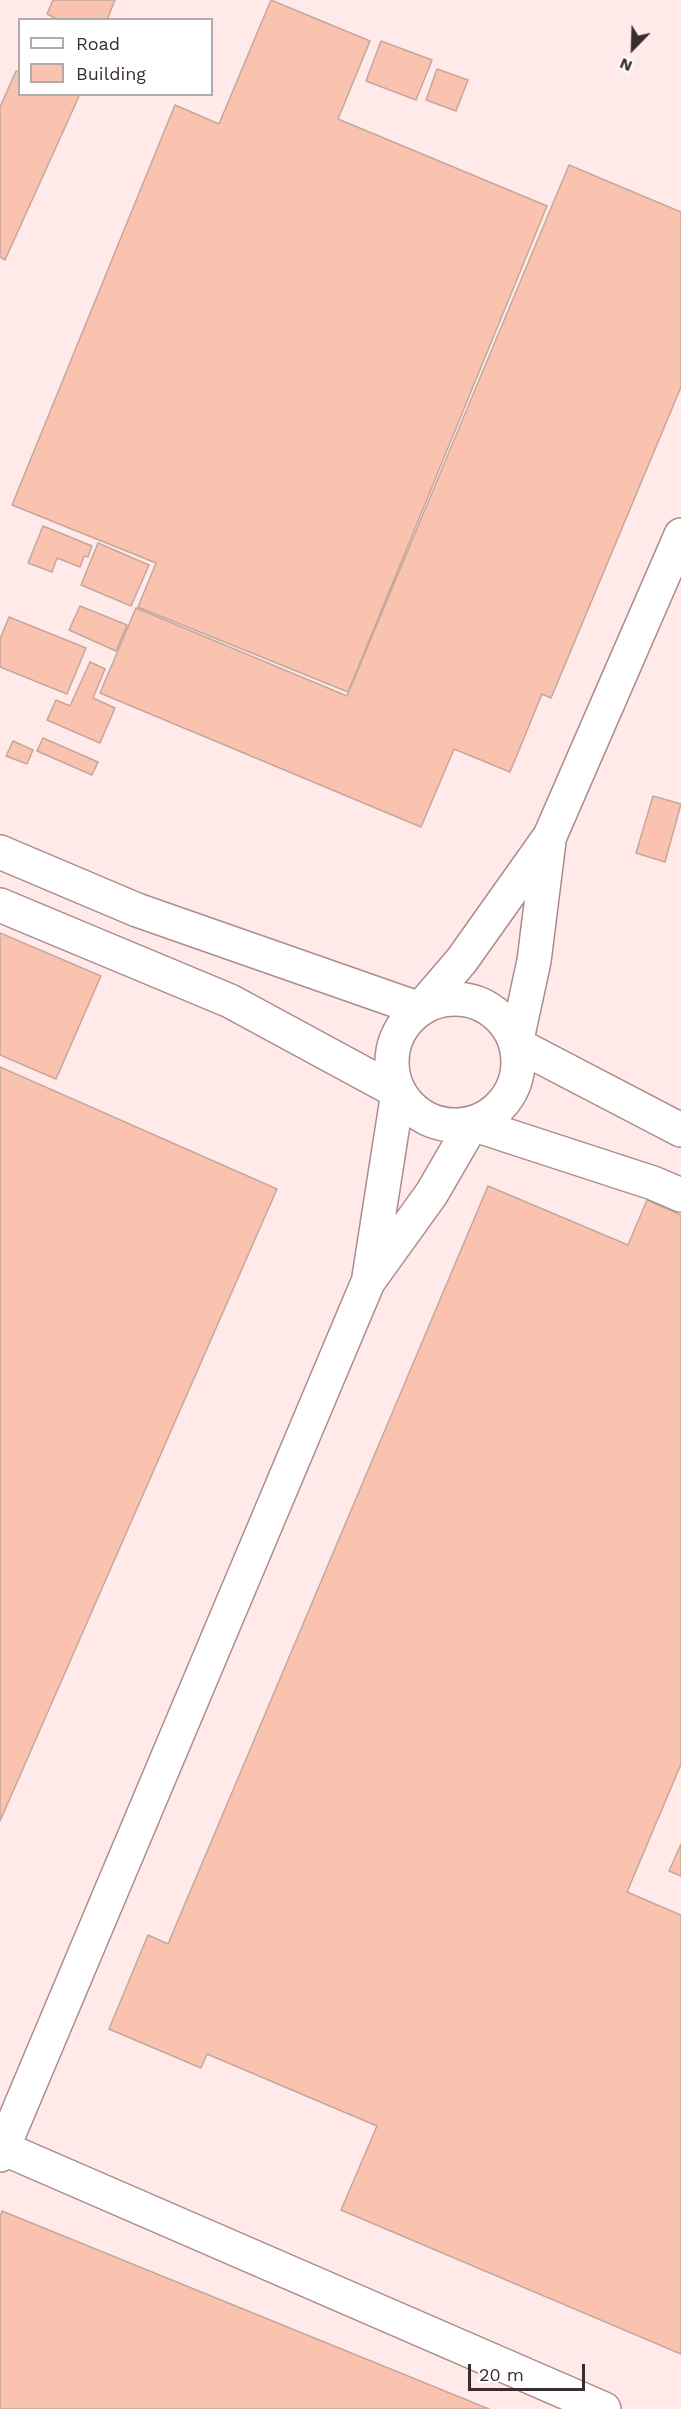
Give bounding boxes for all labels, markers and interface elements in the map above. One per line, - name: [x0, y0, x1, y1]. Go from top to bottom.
- legend: [18, 18, 213, 96]
- north arrow: [603, 18, 663, 78]
- text: Road: [76, 33, 120, 54]
- text: N: [617, 54, 635, 76]
- text: Building: [76, 63, 146, 84]
- scale bar: [471, 2352, 588, 2390]
- text: 20 m: [479, 2364, 524, 2385]

